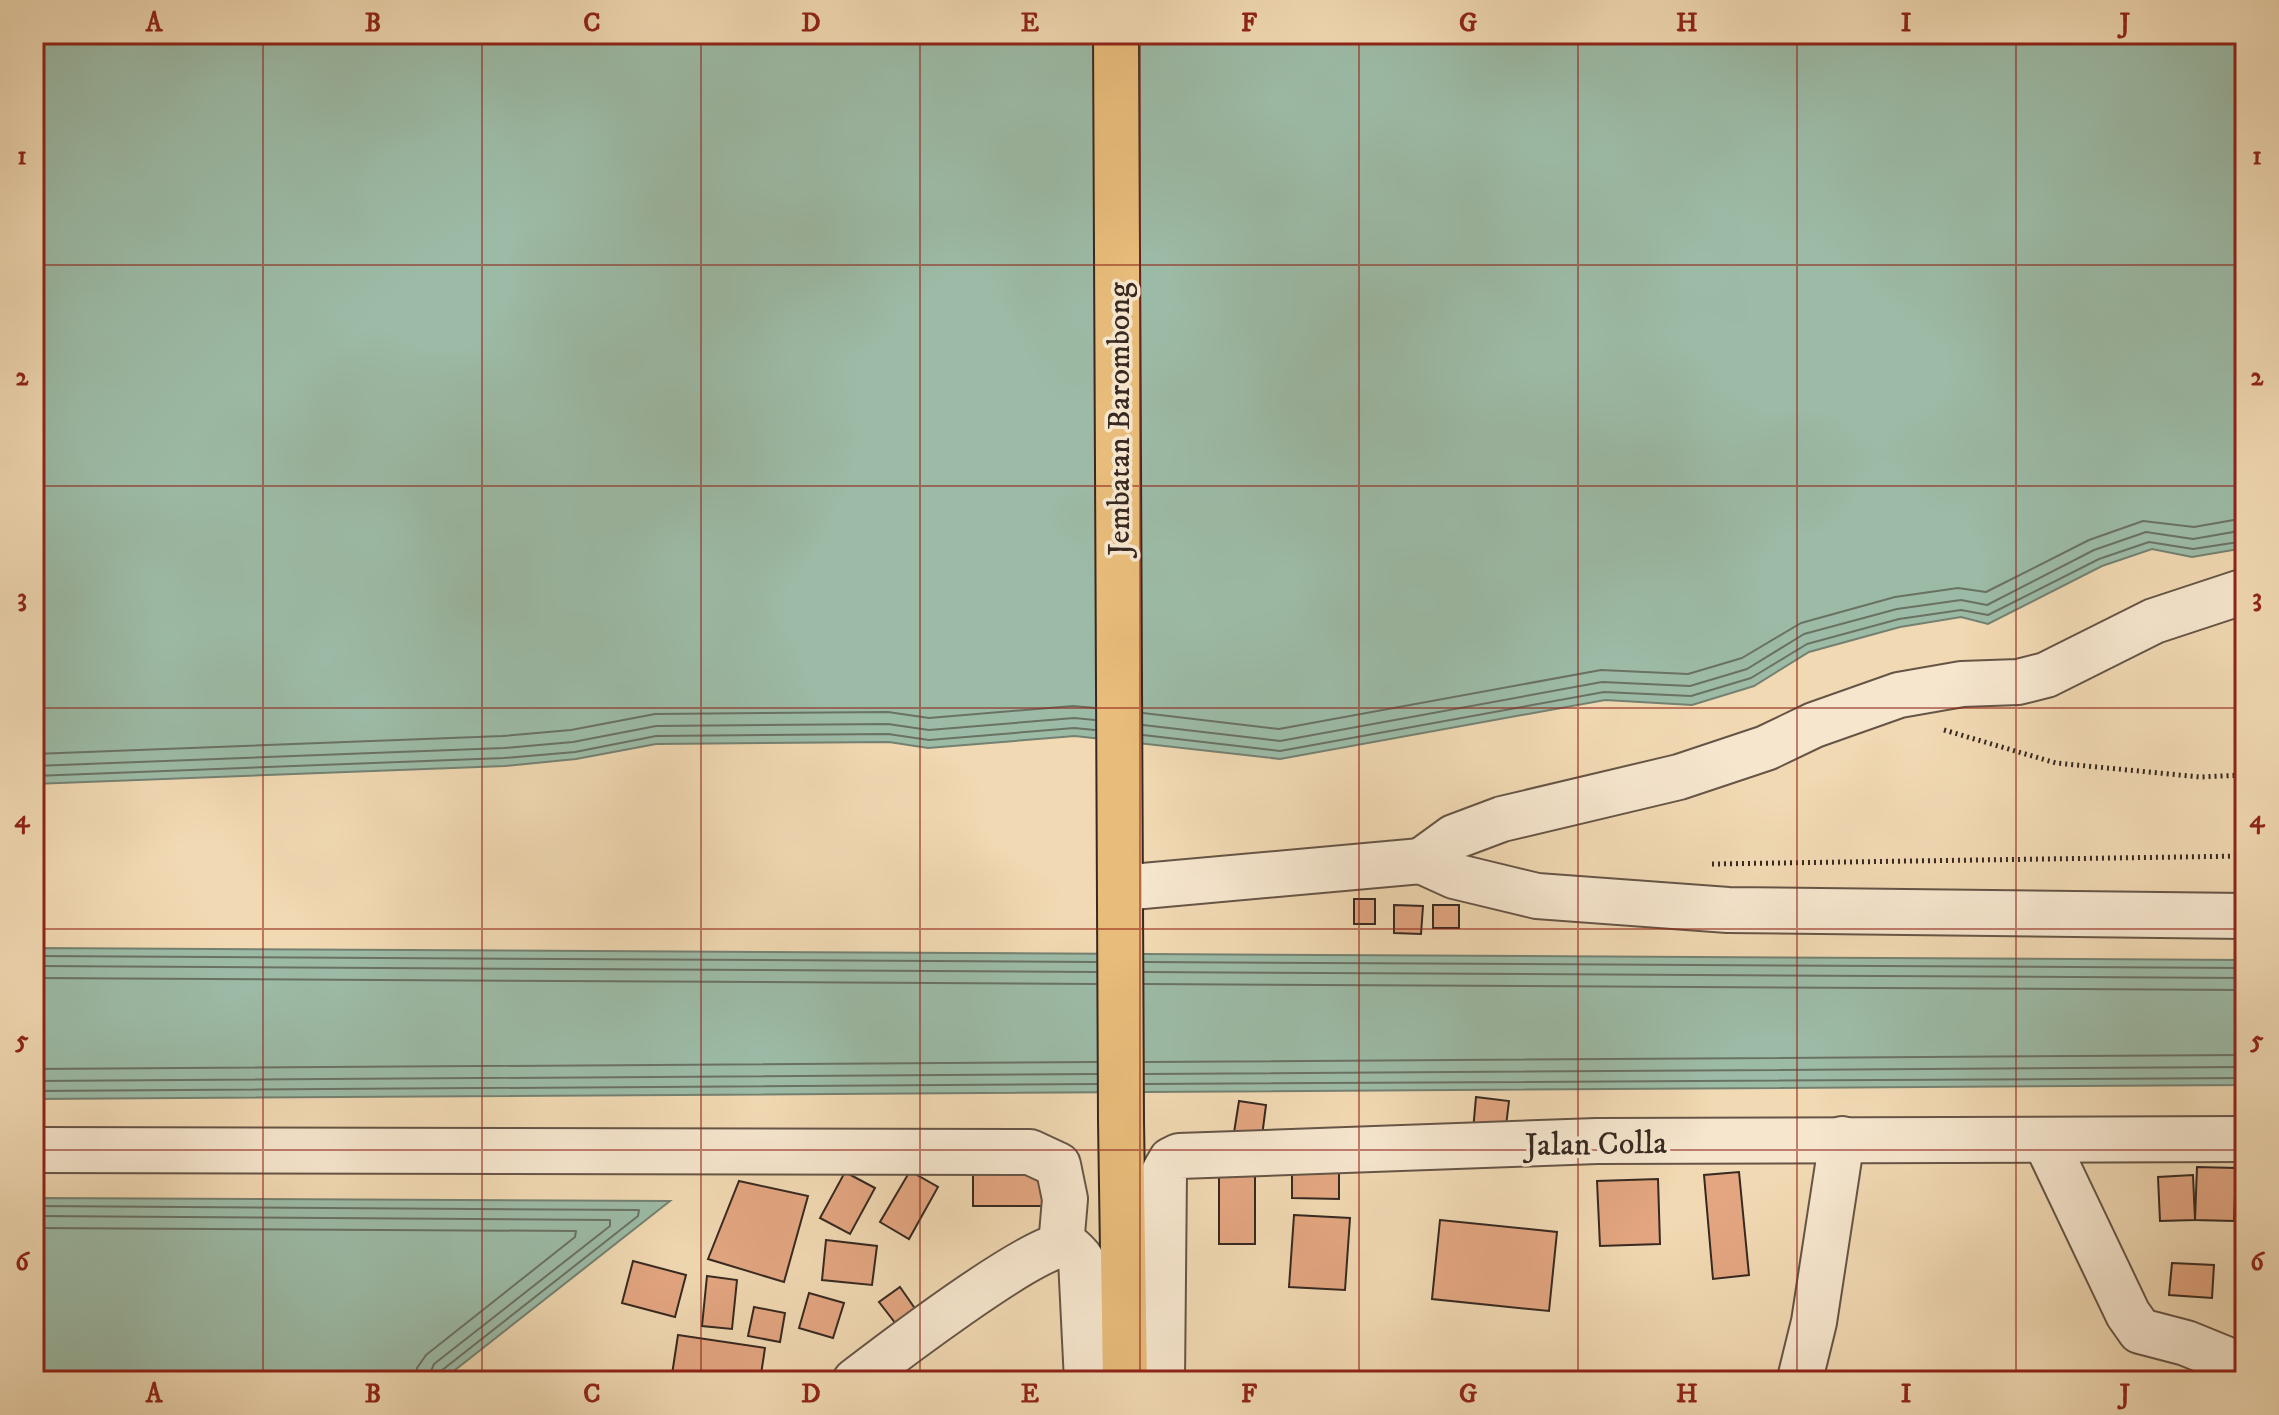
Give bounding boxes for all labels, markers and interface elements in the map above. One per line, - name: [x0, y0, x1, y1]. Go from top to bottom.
- text: A: [145, 7, 164, 40]
- text: B: [365, 7, 381, 40]
- text: C: [583, 7, 601, 40]
- text: D: [801, 7, 821, 40]
- text: E: [1021, 7, 1039, 40]
- text: F: [1241, 7, 1258, 40]
- text: G: [1459, 7, 1477, 40]
- text: H: [1676, 7, 1698, 40]
- text: I: [1901, 7, 1912, 40]
- text: J: [2117, 7, 2131, 40]
- text: 1: [17, 140, 27, 173]
- text: 1: [2252, 140, 2262, 173]
- street label: Jembatan Barombong: [1100, 282, 1140, 559]
- text: 2: [16, 361, 30, 394]
- text: 2: [2251, 361, 2265, 394]
- text: 3: [17, 582, 27, 615]
- text: 3: [2252, 582, 2262, 615]
- text: 4: [15, 803, 31, 836]
- text: 4: [2250, 803, 2266, 836]
- text: 5: [15, 1024, 29, 1057]
- text: 5: [2250, 1024, 2264, 1057]
- street label: Jalan Colla: [1522, 1124, 1668, 1166]
- text: 6: [15, 1246, 30, 1279]
- text: 6: [2250, 1246, 2265, 1279]
- text: A: [145, 1378, 164, 1411]
- text: B: [365, 1378, 381, 1411]
- text: C: [583, 1378, 601, 1411]
- text: D: [801, 1378, 821, 1411]
- text: E: [1021, 1378, 1039, 1411]
- text: F: [1241, 1378, 1258, 1411]
- text: G: [1459, 1378, 1477, 1411]
- text: H: [1676, 1378, 1698, 1411]
- text: I: [1901, 1378, 1912, 1411]
- text: J: [2117, 1378, 2131, 1411]

